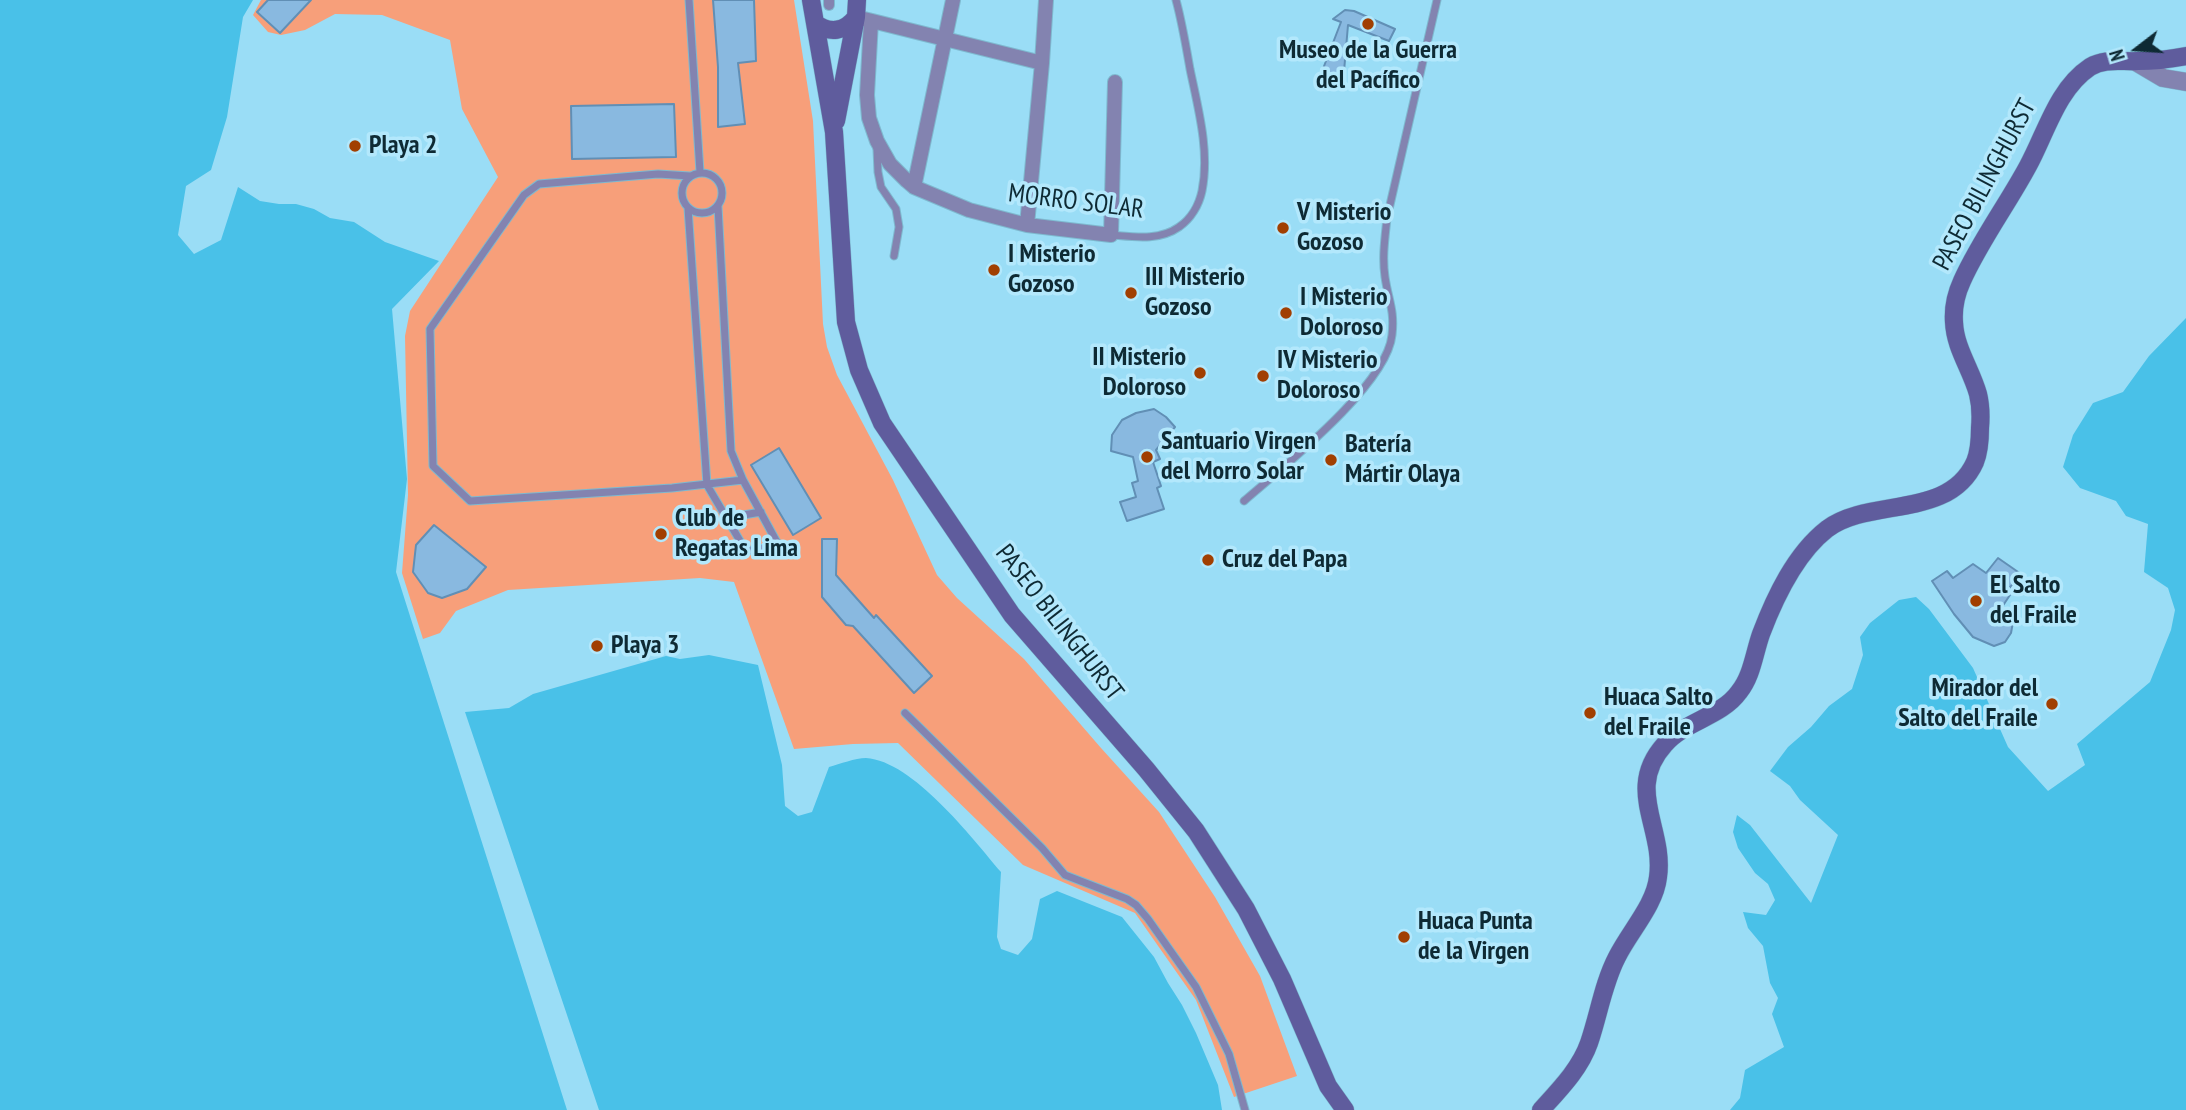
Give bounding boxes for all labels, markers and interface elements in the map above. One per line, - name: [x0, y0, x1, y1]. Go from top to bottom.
- north arrow: [2102, 14, 2172, 84]
- marker: Museo de la Guerra del Pacífico: [1360, 16, 1376, 32]
- place label: Museo de la Guerra del Pacífico: [1279, 35, 1457, 96]
- text: N: [2104, 47, 2130, 64]
- street label: PASEO BILINGHURST: [1927, 94, 2043, 276]
- place label: Playa 2: [369, 130, 437, 162]
- marker: Playa 2: [347, 138, 363, 154]
- street label: MORRO SOLAR: [1007, 178, 1145, 226]
- place label: V Misterio Gozoso: [1297, 197, 1391, 258]
- marker: V Misterio Gozoso: [1275, 220, 1291, 236]
- place label: I Misterio Gozoso: [1008, 239, 1095, 300]
- marker: I Misterio Gozoso: [986, 262, 1002, 278]
- place label: III Misterio Gozoso: [1145, 262, 1245, 324]
- place label: I Misterio Doloroso: [1300, 282, 1387, 344]
- marker: III Misterio Gozoso: [1123, 285, 1139, 301]
- marker: I Misterio Doloroso: [1278, 305, 1294, 321]
- place label: II Misterio Doloroso: [1092, 342, 1186, 404]
- place label: IV Misterio Doloroso: [1277, 345, 1378, 406]
- marker: II Misterio Doloroso: [1192, 365, 1208, 381]
- marker: IV Misterio Doloroso: [1255, 368, 1271, 384]
- place label: Santuario Virgen del Morro Solar: [1161, 426, 1316, 488]
- place label: Batería Mártir Olaya: [1345, 429, 1460, 490]
- marker: Santuario Virgen del Morro Solar: [1139, 449, 1155, 465]
- marker: Batería Mártir Olaya: [1323, 452, 1339, 468]
- place label: Club de Regatas Lima: [675, 503, 798, 564]
- marker: Club de Regatas Lima: [653, 526, 669, 542]
- street label: PASEO BILINGHURST: [988, 539, 1130, 707]
- place label: Cruz del Papa: [1222, 544, 1347, 576]
- marker: Cruz del Papa: [1200, 552, 1216, 568]
- place label: El Salto del Fraile: [1990, 570, 2077, 632]
- marker: El Salto del Fraile: [1968, 593, 1984, 609]
- place label: Playa 3: [611, 630, 679, 662]
- marker: Playa 3: [589, 638, 605, 654]
- place label: Mirador del Salto del Fraile: [1898, 673, 2038, 734]
- place label: Huaca Salto del Fraile: [1604, 682, 1713, 744]
- marker: Mirador del Salto del Fraile: [2044, 696, 2060, 712]
- marker: Huaca Salto del Fraile: [1582, 705, 1598, 721]
- place label: Huaca Punta de la Virgen: [1418, 906, 1533, 968]
- marker: Huaca Punta de la Virgen: [1396, 929, 1412, 945]

